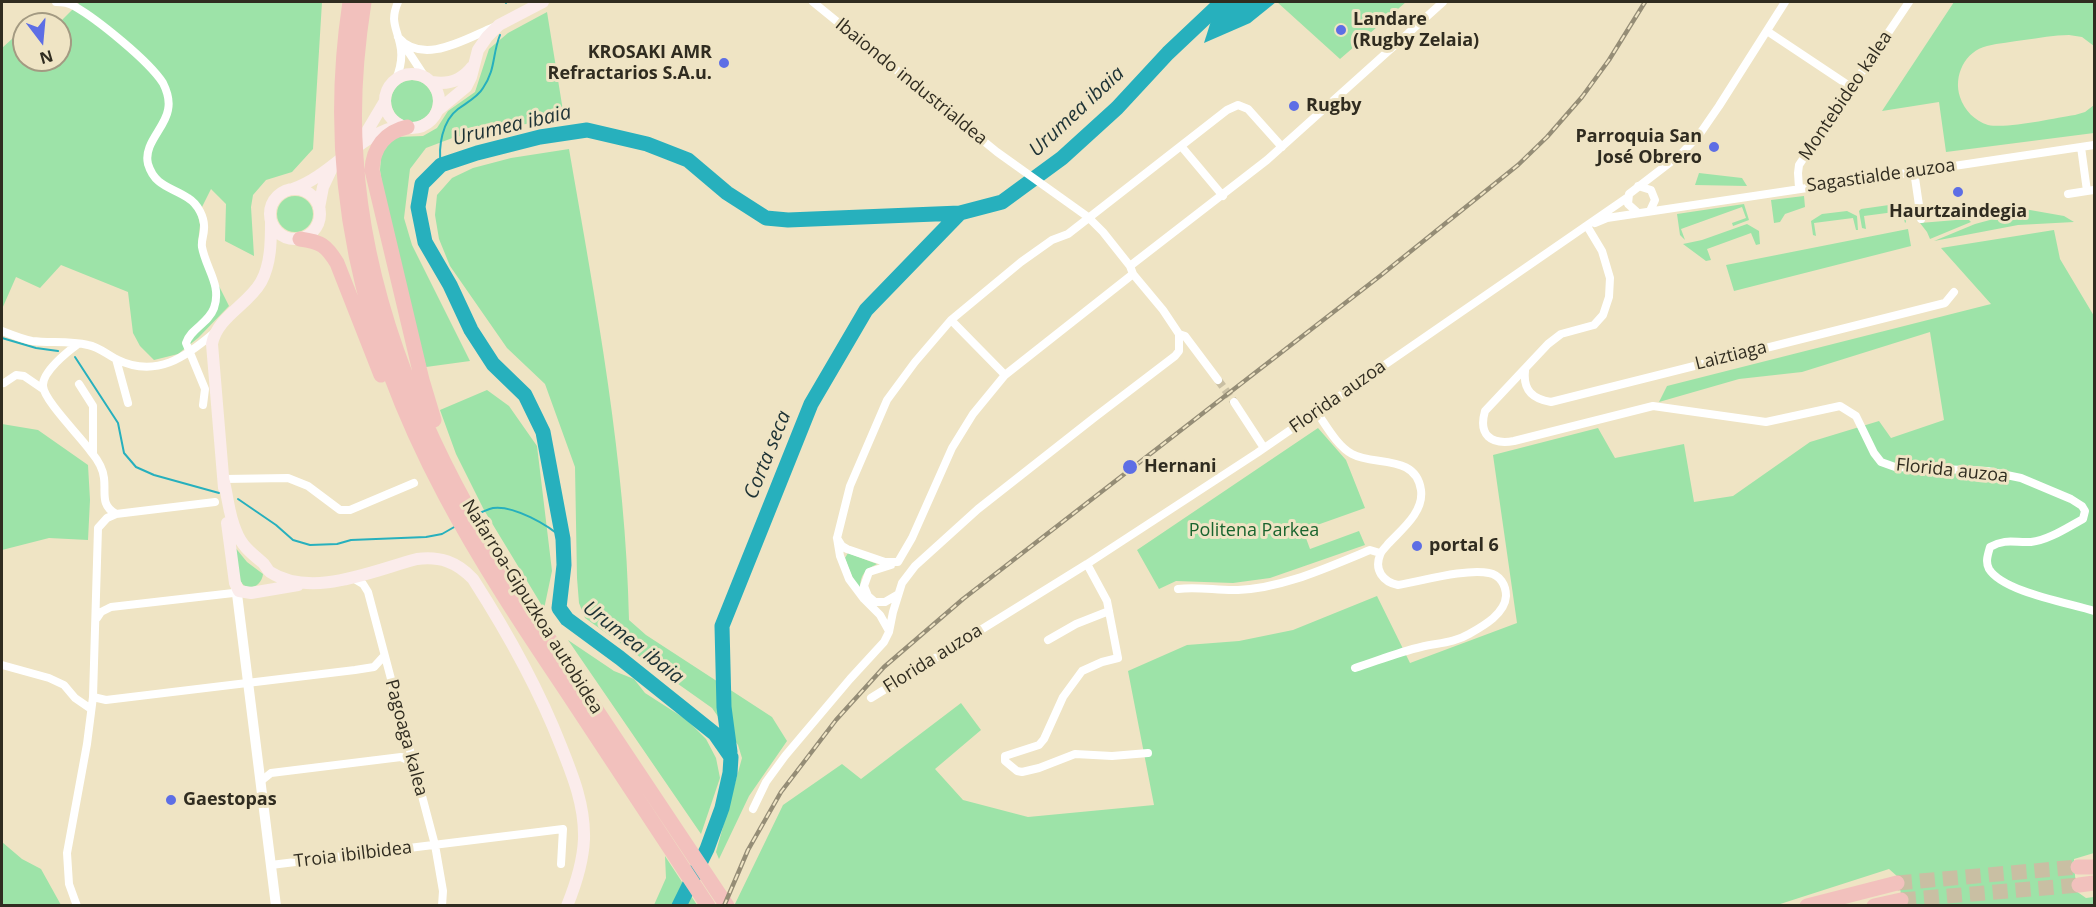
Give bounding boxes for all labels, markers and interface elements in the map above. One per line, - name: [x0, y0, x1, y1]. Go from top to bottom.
- place label: Landare (Rugby Zelaia): [1353, 9, 1479, 52]
- north arrow: [12, 12, 72, 72]
- street label: Ibaiondo industrialdea: [831, 14, 991, 150]
- marker: Landare (Rugby Zelaia): [1334, 23, 1348, 37]
- street label: Montebideo kalea: [1795, 27, 1897, 165]
- place label: KROSAKI AMR Refractarios S.A.u.: [548, 42, 712, 84]
- text: N: [37, 45, 56, 70]
- marker: KROSAKI AMR Refractarios S.A.u.: [717, 56, 731, 70]
- water label: Urumea ibaia: [1025, 62, 1129, 162]
- place label: Rugby: [1306, 95, 1362, 117]
- marker: Rugby: [1287, 99, 1301, 113]
- water label: Urumea ibaia: [450, 101, 574, 151]
- place label: Parroquia San José Obrero: [1575, 126, 1702, 168]
- marker: Parroquia San José Obrero: [1707, 140, 1721, 154]
- street label: Sagastialde auzoa: [1805, 155, 1957, 197]
- marker: Haurtzaindegia: [1951, 185, 1965, 199]
- place label: Haurtzaindegia: [1889, 201, 2027, 223]
- street label: Laiztiaga: [1693, 337, 1769, 375]
- street label: Florida auzoa: [1286, 356, 1390, 438]
- water label: Corta seca: [739, 407, 797, 503]
- street label: Florida auzoa: [1895, 454, 2009, 488]
- place label: Hernani: [1144, 456, 1217, 478]
- marker: Hernani: [1121, 458, 1139, 476]
- street label: Nafarroa-Gipuzkoa autobidea: [457, 496, 607, 718]
- park label: Politena Parkea: [1189, 520, 1319, 542]
- place label: portal 6: [1429, 535, 1499, 557]
- marker: portal 6: [1410, 539, 1424, 553]
- water label: Urumea ibaia: [578, 596, 688, 690]
- street label: Florida auzoa: [880, 620, 986, 698]
- street label: Pagoaga kalea: [380, 677, 432, 799]
- place label: Gaestopas: [183, 789, 277, 811]
- marker: Gaestopas: [164, 793, 178, 807]
- street label: Troia ibilbidea: [293, 837, 413, 873]

